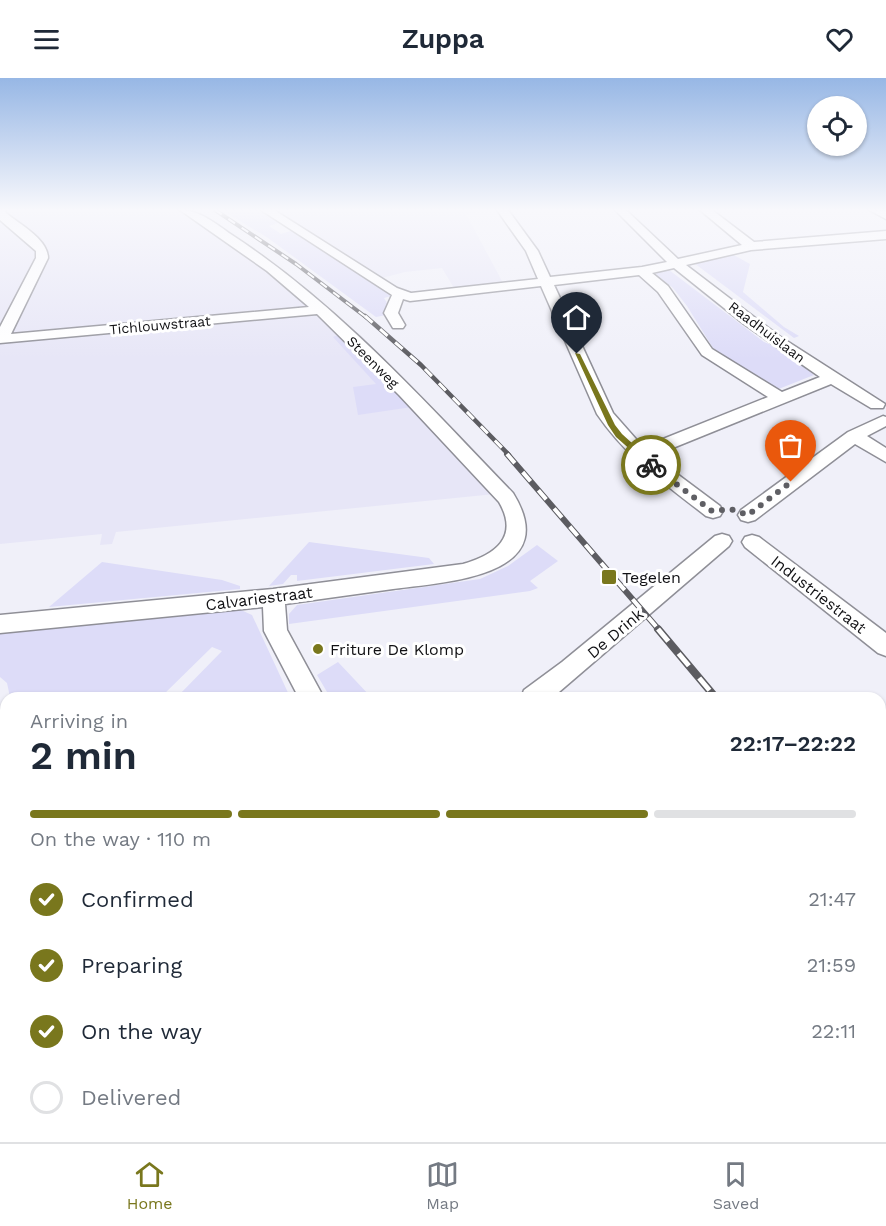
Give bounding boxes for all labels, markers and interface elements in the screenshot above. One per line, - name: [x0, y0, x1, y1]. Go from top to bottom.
- icon: menu: [30, 23, 63, 56]
- text: Zuppa: [402, 23, 484, 55]
- icon: heart: [823, 23, 856, 56]
- map controls: [807, 96, 867, 156]
- button: locate: [807, 96, 867, 156]
- pin: [551, 292, 602, 354]
- street label: Raadhuislaan: [726, 298, 808, 366]
- icon: home: [560, 301, 593, 334]
- street label: Tichlouwstraat: [109, 313, 211, 337]
- street label: Steenweg: [344, 333, 403, 392]
- pin: [765, 420, 816, 482]
- icon: bag: [774, 429, 807, 462]
- courier: [621, 435, 681, 495]
- icon: bike: [635, 449, 668, 482]
- street label: Industriestraat: [767, 551, 870, 638]
- marker: Tegelen: [600, 568, 618, 586]
- place label: Tegelen: [622, 568, 681, 587]
- street label: Calvariestraat: [204, 582, 314, 614]
- street label: De Drink: [583, 604, 647, 662]
- place label: Friture De Klomp: [330, 640, 464, 659]
- marker: Friture De Klomp: [311, 642, 325, 656]
- text: Arriving in: [30, 709, 128, 733]
- text: 22:17–22:22: [730, 731, 856, 756]
- text: 2 min: [30, 733, 137, 778]
- text: On the way · 110 m: [30, 827, 211, 851]
- icon: check: [30, 883, 63, 916]
- text: Confirmed: [81, 887, 194, 912]
- text: 21:47: [808, 887, 856, 911]
- icon: check: [30, 949, 63, 982]
- text: Preparing: [81, 953, 182, 978]
- text: 21:59: [807, 953, 856, 977]
- icon: check: [30, 1015, 63, 1048]
- text: On the way: [81, 1019, 202, 1044]
- text: 22:11: [811, 1019, 856, 1043]
- text: Delivered: [81, 1085, 181, 1110]
- tab: Home: [127, 1158, 173, 1213]
- tab: Map: [426, 1158, 459, 1213]
- tab: Saved: [713, 1158, 759, 1213]

